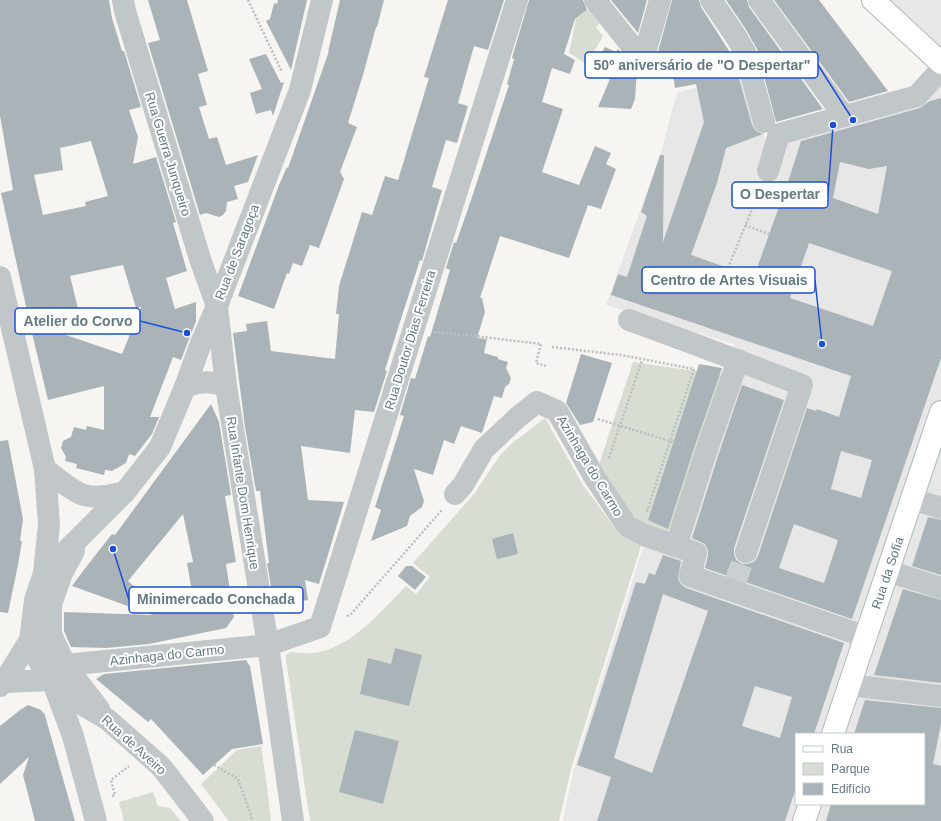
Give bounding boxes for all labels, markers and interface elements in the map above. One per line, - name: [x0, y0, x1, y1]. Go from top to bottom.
- callout: 50º aniversário de "O Despertar": [585, 52, 818, 78]
- text: 50º aniversário de "O Despertar": [594, 57, 810, 73]
- street label: Rua Guerra Junqueiro: [142, 90, 194, 218]
- callout: O Despertar: [732, 182, 828, 208]
- text: O Despertar: [740, 186, 821, 202]
- street label: Rua de Saragoça: [212, 201, 262, 302]
- callout: Centro de Artes Visuais: [642, 267, 815, 293]
- street label: Rua Doutor Dias Ferreira: [382, 268, 439, 412]
- text: Centro de Artes Visuais: [650, 272, 808, 288]
- callout: Atelier do Corvo: [15, 308, 140, 334]
- text: Atelier do Corvo: [24, 313, 132, 329]
- street label: Azinhaga do Carmo: [554, 413, 626, 519]
- street label: Rua Infante Dom Henrique: [223, 415, 263, 571]
- street label: Rua da Sofia: [868, 534, 906, 611]
- callout: Minimercado Conchada: [129, 587, 303, 613]
- text: Minimercado Conchada: [137, 591, 295, 607]
- street label: Azinhaga do Carmo: [109, 642, 225, 668]
- street label: Rua de Aveiro: [99, 712, 169, 778]
- legend: [795, 733, 925, 805]
- text: Rua: [831, 742, 853, 756]
- text: Parque: [831, 762, 870, 776]
- text: Edifício: [831, 782, 871, 796]

